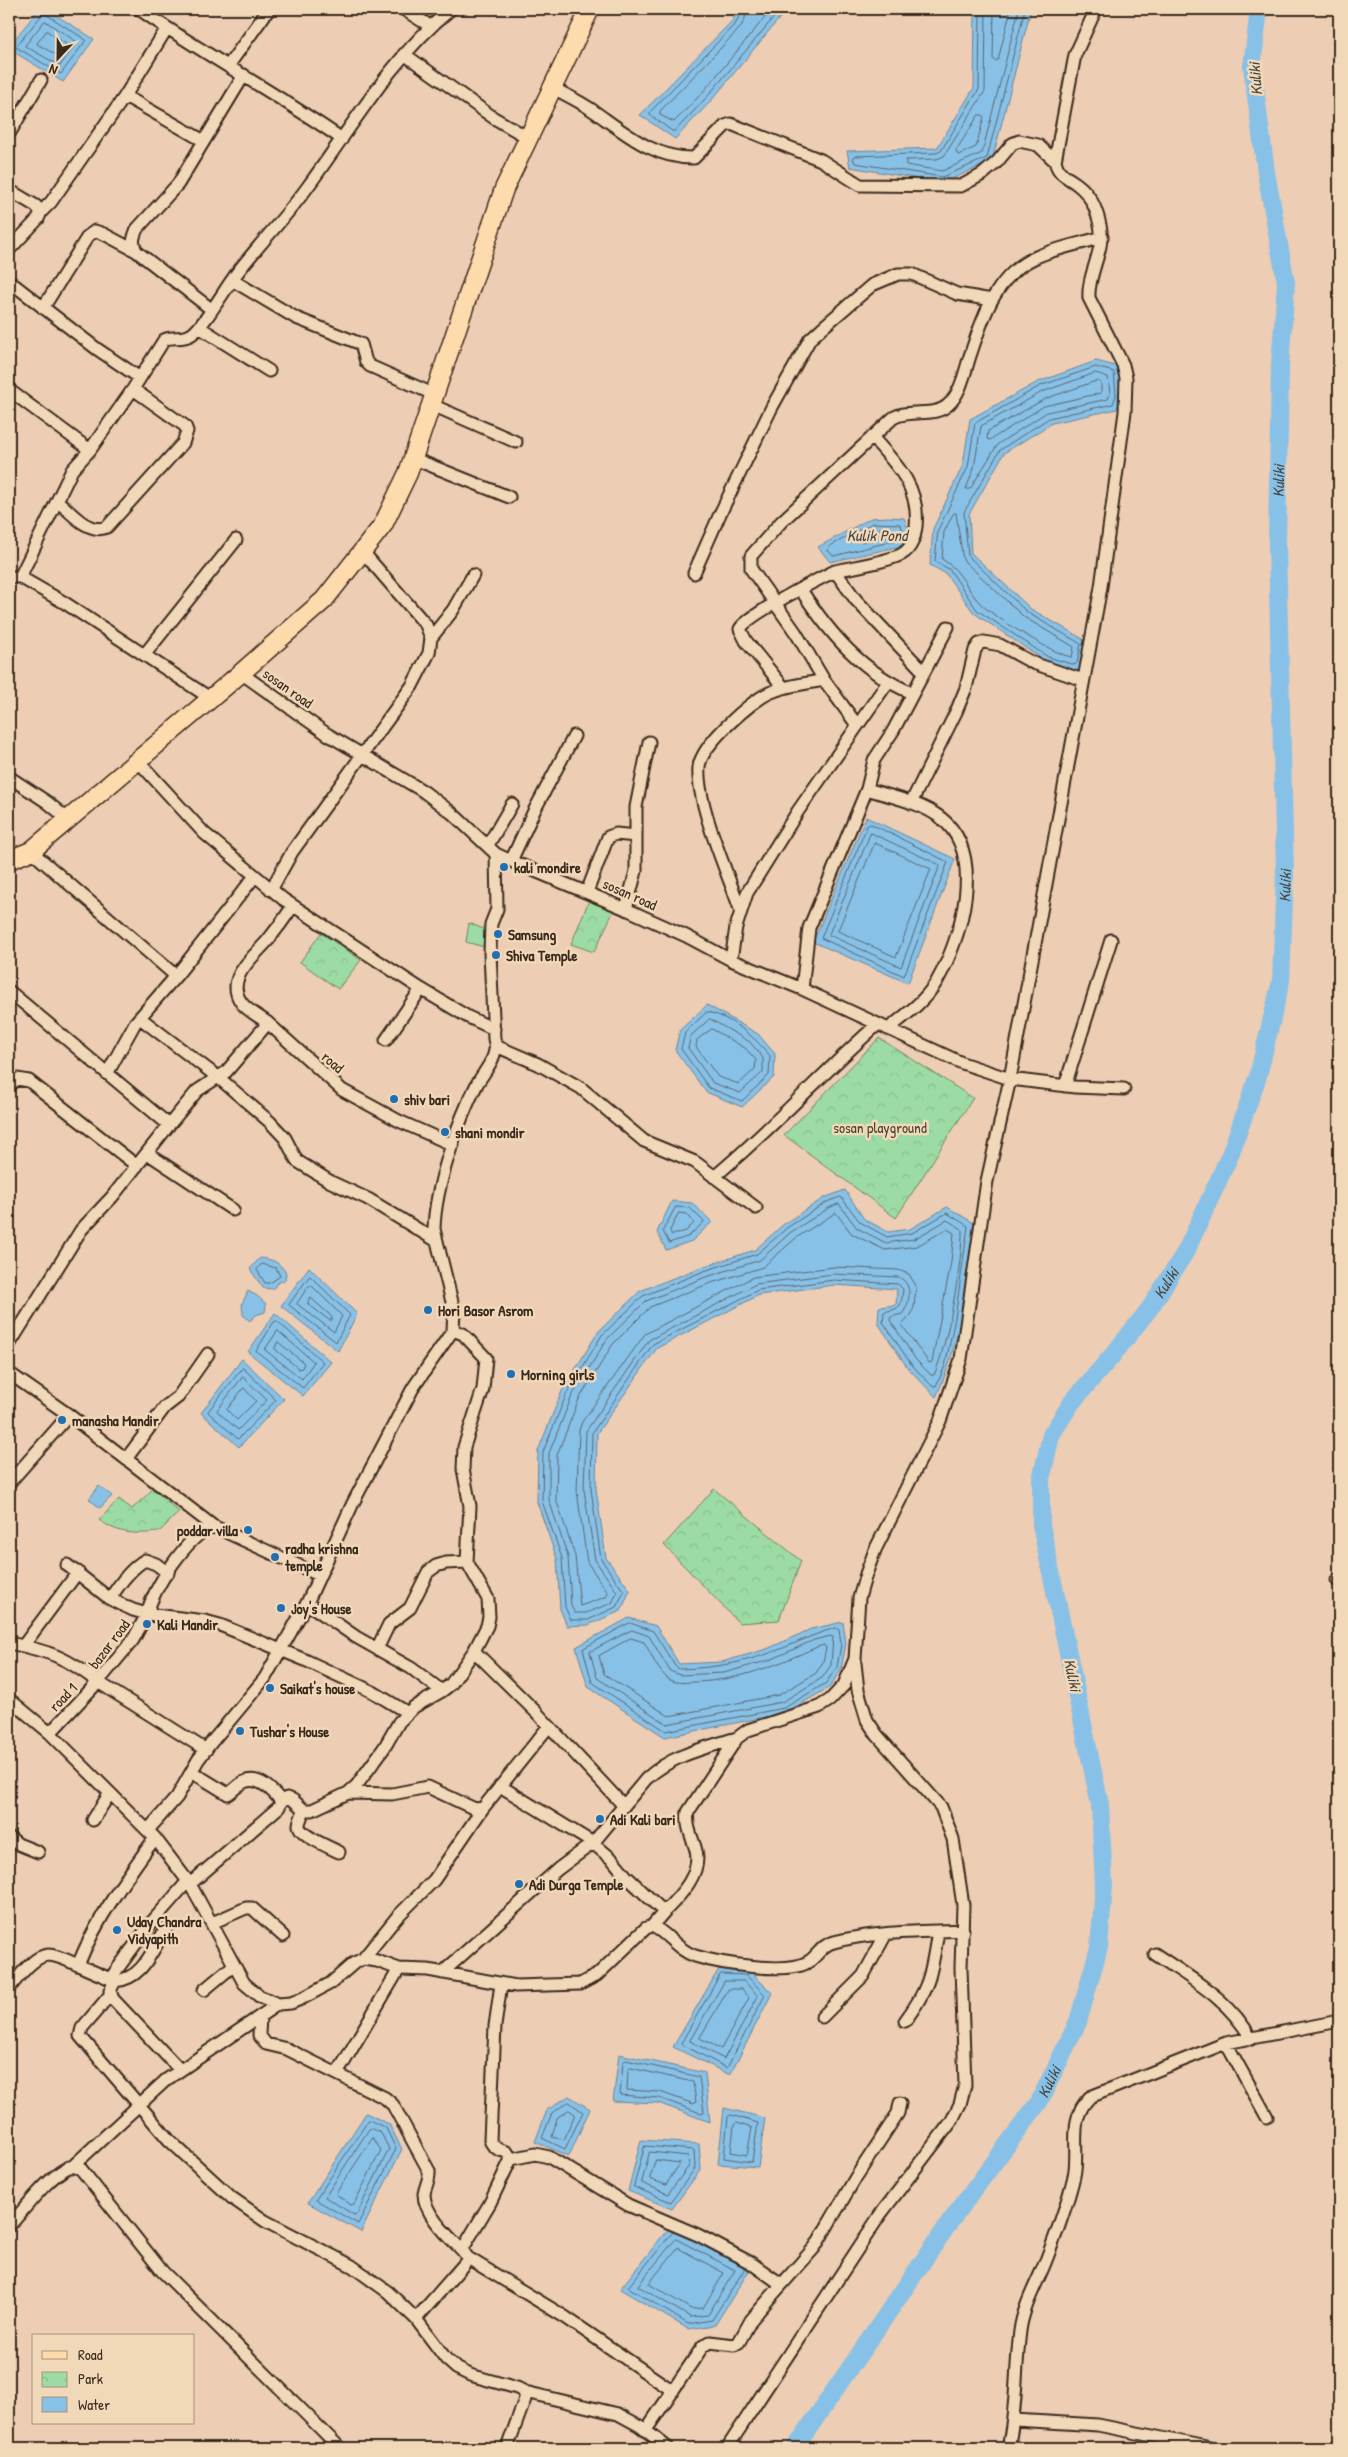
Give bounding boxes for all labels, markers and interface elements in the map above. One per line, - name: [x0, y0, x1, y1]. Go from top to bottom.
- north arrow: [32, 32, 82, 82]
- text: N: [45, 60, 60, 81]
- water label: Kuliki: [1243, 60, 1267, 96]
- water label: Kuliki: [1267, 463, 1289, 498]
- water label: Kulik Pond: [847, 524, 910, 546]
- street label: sosan road: [259, 663, 318, 713]
- place label: kali mondire: [514, 857, 581, 878]
- marker: kali mondire: [498, 861, 510, 873]
- water label: Kuliki: [1273, 868, 1296, 903]
- street label: sosan road: [600, 873, 661, 915]
- place label: Samsung: [508, 924, 557, 946]
- marker: Samsung: [492, 928, 504, 940]
- place label: Shiva Temple: [506, 945, 577, 967]
- marker: Shiva Temple: [490, 949, 502, 961]
- street label: road: [317, 1046, 349, 1078]
- place label: shiv bari: [404, 1089, 450, 1110]
- marker: shiv bari: [388, 1093, 400, 1105]
- park label: sosan playground: [833, 1117, 927, 1138]
- place label: shani mondir: [455, 1122, 525, 1143]
- marker: shani mondir: [439, 1126, 451, 1138]
- water label: Kuliki: [1148, 1262, 1185, 1303]
- place label: Hori Basor Asrom: [438, 1300, 533, 1321]
- marker: Hori Basor Asrom: [422, 1304, 434, 1316]
- place label: Morning girls: [521, 1364, 595, 1386]
- marker: Morning girls: [505, 1368, 517, 1380]
- place label: manasha Mandir: [72, 1410, 159, 1431]
- marker: manasha Mandir: [56, 1414, 68, 1426]
- place label: poddar villa: [177, 1520, 238, 1542]
- marker: poddar villa: [242, 1524, 254, 1536]
- place label: radha krishna temple: [284, 1538, 358, 1577]
- marker: radha krishna temple: [269, 1551, 281, 1563]
- place label: Joy's House: [291, 1598, 351, 1620]
- marker: Joy's House: [275, 1602, 287, 1614]
- place label: Kali Mandir: [157, 1614, 218, 1635]
- street label: bazar road: [83, 1615, 135, 1673]
- marker: Kali Mandir: [141, 1618, 153, 1630]
- water label: Kuliki: [1059, 1657, 1087, 1695]
- street label: road 1: [44, 1678, 82, 1716]
- place label: Saikat's house: [280, 1678, 355, 1699]
- marker: Saikat's house: [264, 1682, 276, 1694]
- place label: Tushar's House: [249, 1721, 329, 1742]
- marker: Tushar's House: [234, 1725, 246, 1737]
- place label: Adi Kali bari: [610, 1809, 676, 1830]
- marker: Adi Kali bari: [594, 1813, 606, 1825]
- place label: Adi Durga Temple: [529, 1874, 623, 1896]
- marker: Adi Durga Temple: [513, 1878, 525, 1890]
- place label: Uday Chandra Vidyapith: [127, 1911, 202, 1950]
- marker: Uday Chandra Vidyapith: [111, 1924, 123, 1936]
- water label: Kuliki: [1032, 2061, 1067, 2101]
- legend: [32, 2334, 195, 2424]
- text: Road: [78, 2344, 103, 2365]
- text: Park: [78, 2368, 103, 2389]
- text: Water: [78, 2394, 110, 2415]

